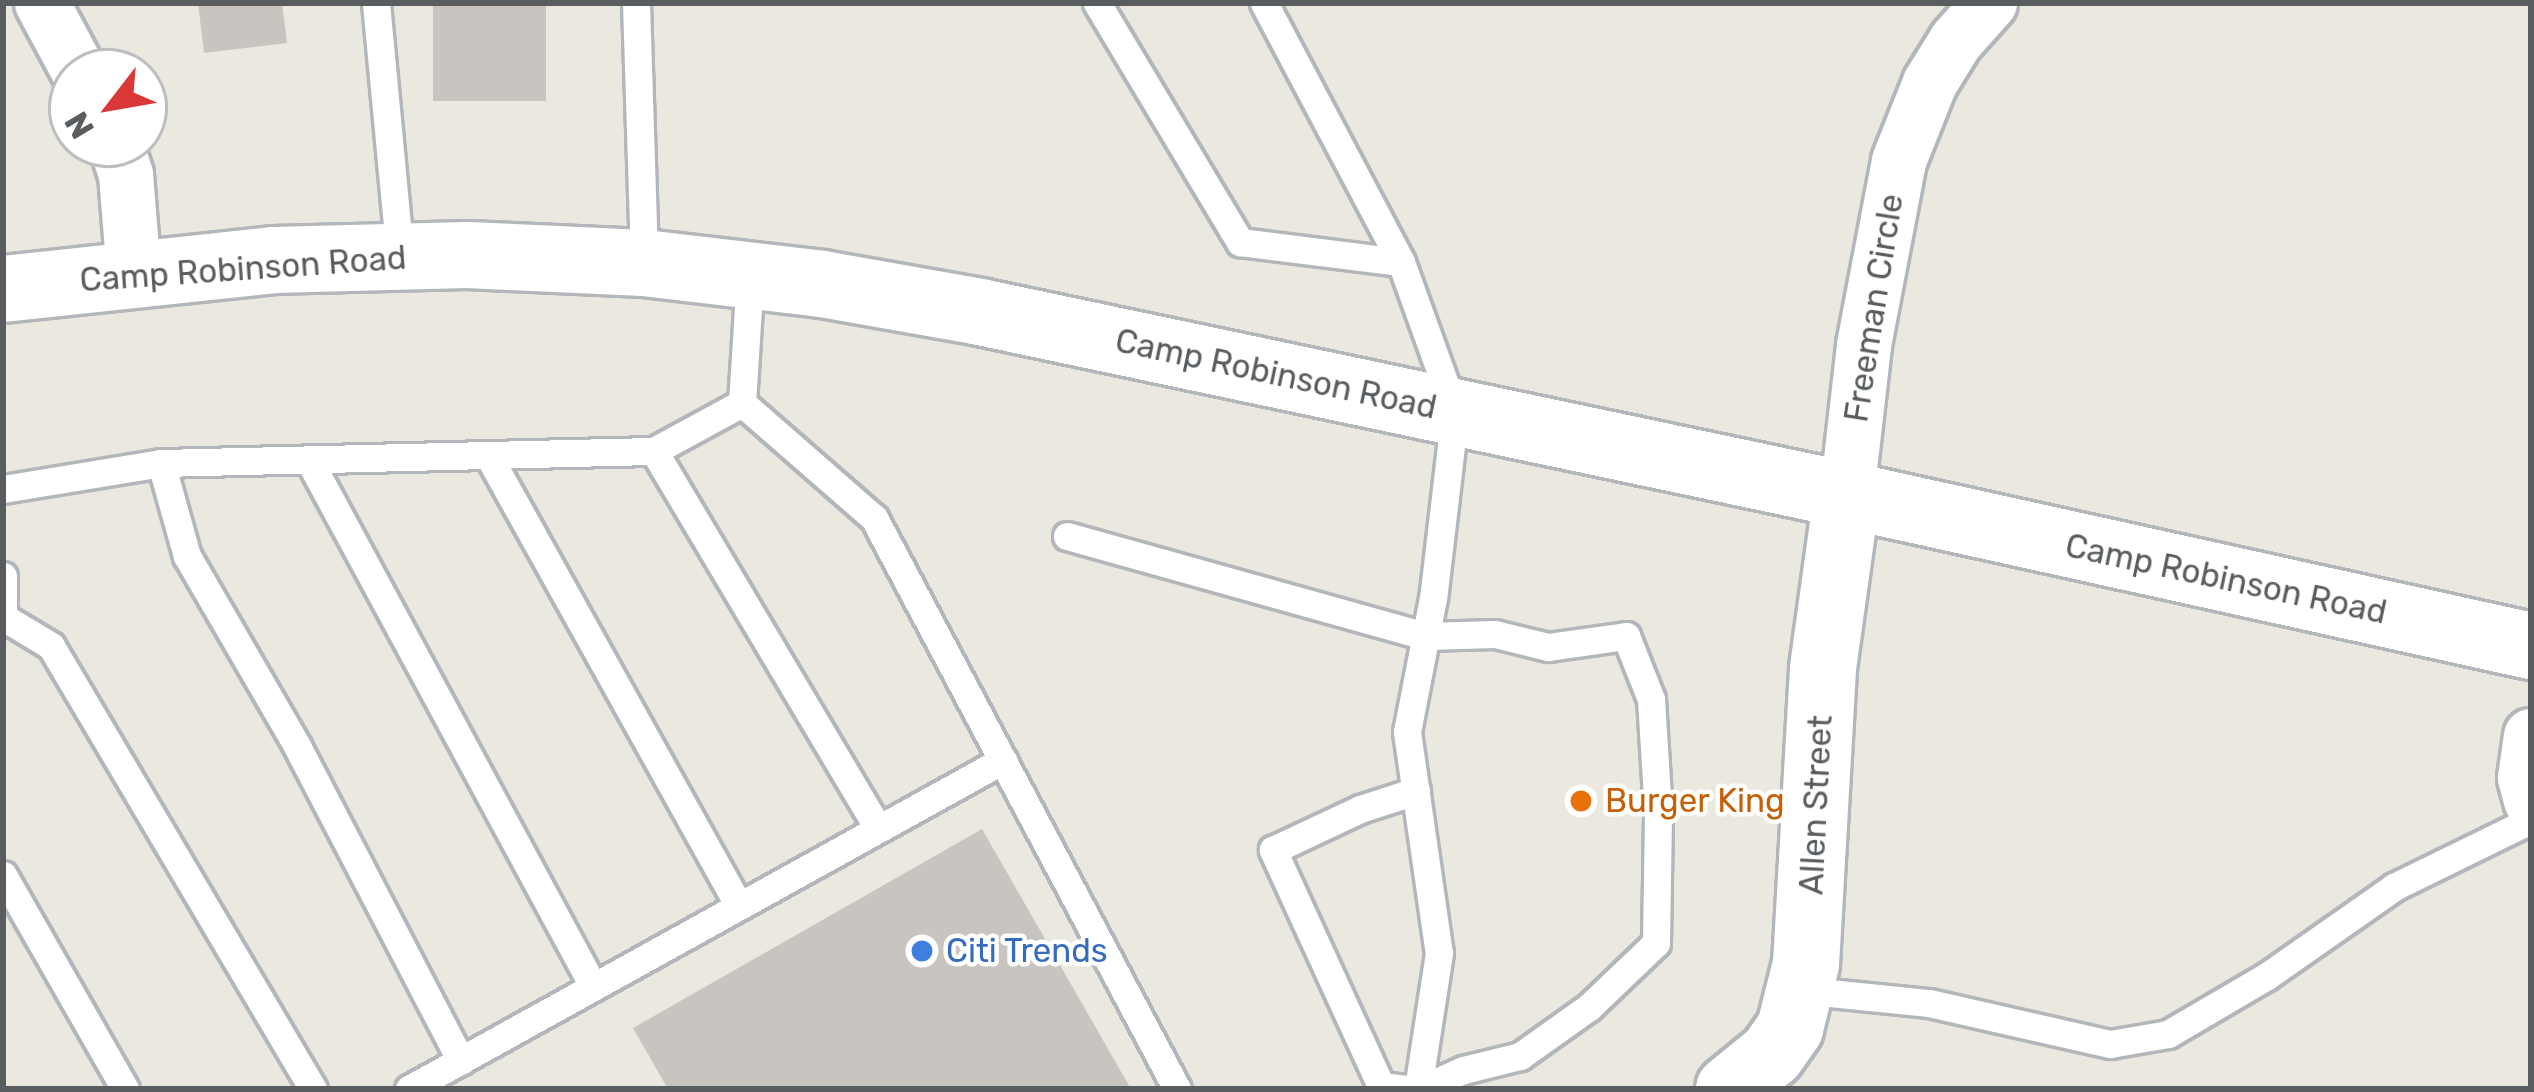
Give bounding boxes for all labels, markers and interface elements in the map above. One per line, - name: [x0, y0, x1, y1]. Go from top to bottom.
- north arrow: [48, 48, 168, 168]
- text: N: [56, 105, 102, 145]
- street label: Freeman Circle: [1836, 191, 1912, 425]
- street label: Camp Robinson Road: [78, 238, 408, 300]
- street label: Camp Robinson Road: [1112, 321, 1440, 427]
- street label: Camp Robinson Road: [2062, 526, 2390, 632]
- street label: Allen Street: [1792, 714, 1840, 896]
- place label: Burger King: [1605, 781, 1785, 821]
- marker: Burger King: [1568, 788, 1594, 814]
- place label: Citi Trends: [946, 931, 1109, 971]
- marker: Citi Trends: [909, 938, 935, 964]

